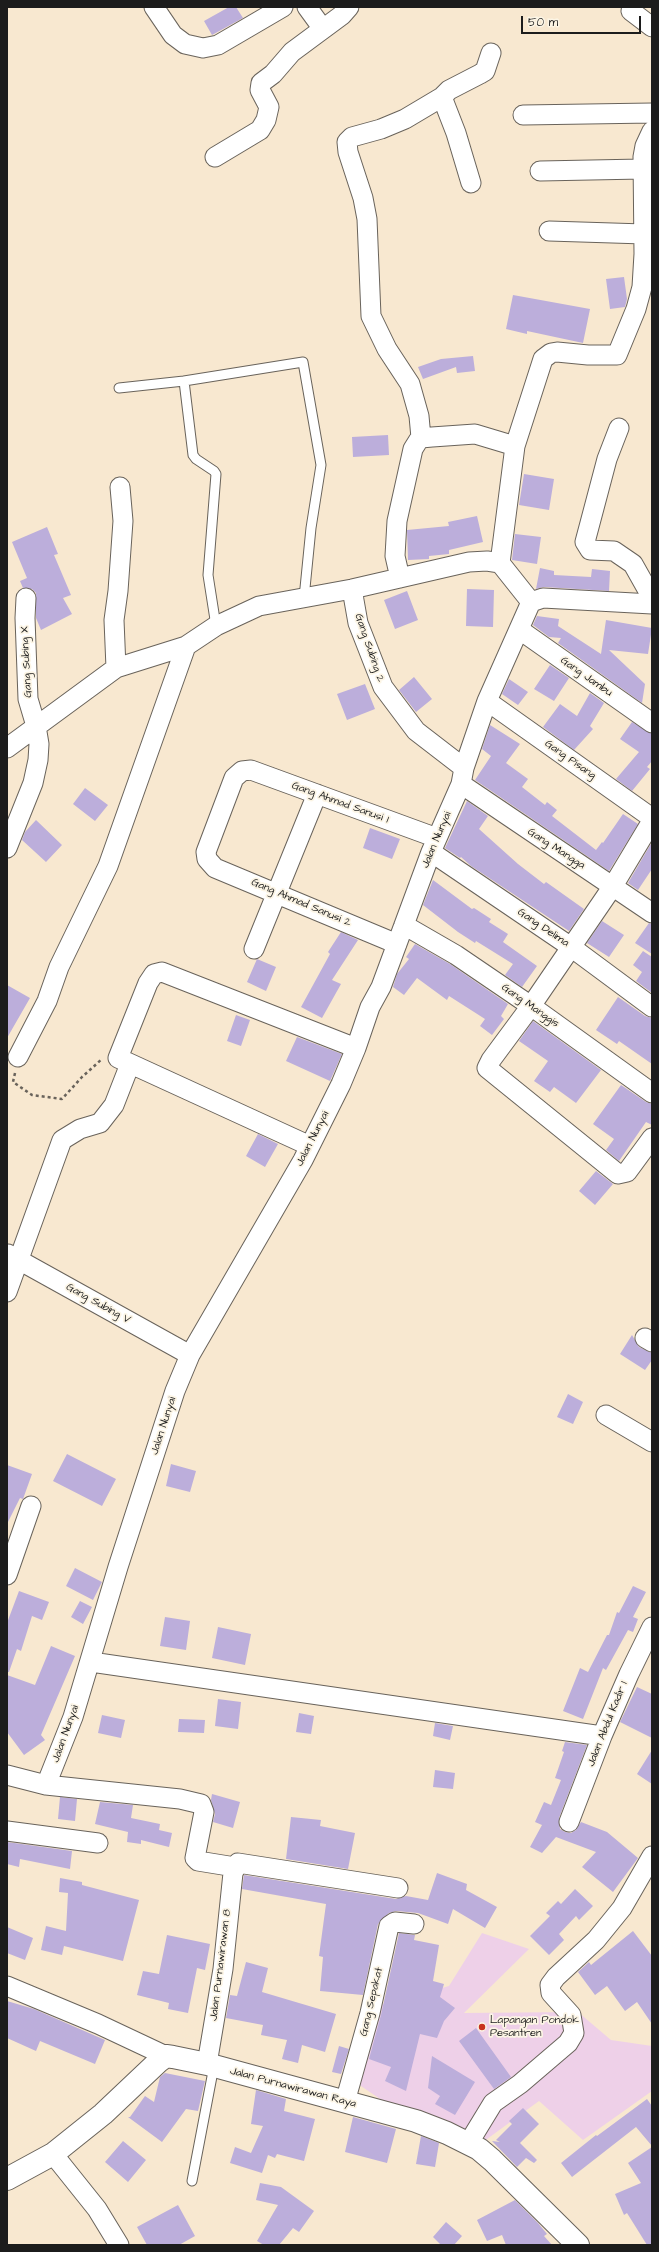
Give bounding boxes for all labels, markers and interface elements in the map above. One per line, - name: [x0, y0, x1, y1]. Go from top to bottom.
- scale bar: [523, 8, 643, 34]
- text: 50 m: [528, 14, 558, 31]
- street label: Gang Subing 2: [351, 612, 387, 684]
- street label: Gang Subing X: [19, 626, 35, 698]
- street label: Gang Jambu: [557, 654, 615, 700]
- street label: Gang Pisang: [542, 737, 598, 783]
- street label: Gang Ahmad Sanusi 1: [290, 779, 390, 827]
- street label: Jalan Nunyai: [419, 810, 455, 870]
- street label: Gang Mangga: [525, 826, 587, 872]
- street label: Gang Ahmad Sanusi 2: [249, 876, 353, 930]
- street label: Gang Delima: [515, 906, 571, 950]
- street label: Gang Manggis: [499, 981, 561, 1031]
- street label: Jalan Nunyai: [294, 1109, 332, 1169]
- street label: Gang Subing V: [63, 1281, 133, 1327]
- street label: Jalan Nunyai: [148, 1395, 180, 1457]
- street label: Jalan Abdul Kadir 1: [585, 1679, 631, 1769]
- street label: Jalan Nunyai: [50, 1704, 82, 1764]
- street label: Jalan Purnawirawan 8: [208, 1909, 234, 2021]
- street label: Gang Sepakat: [358, 1966, 386, 2038]
- place label: Lapangan Pondok Pesantren: [490, 2014, 579, 2040]
- marker: Lapangan Pondok Pesantren: [477, 2022, 487, 2032]
- street label: Jalan Purnawirawan Raya: [228, 2065, 358, 2111]

